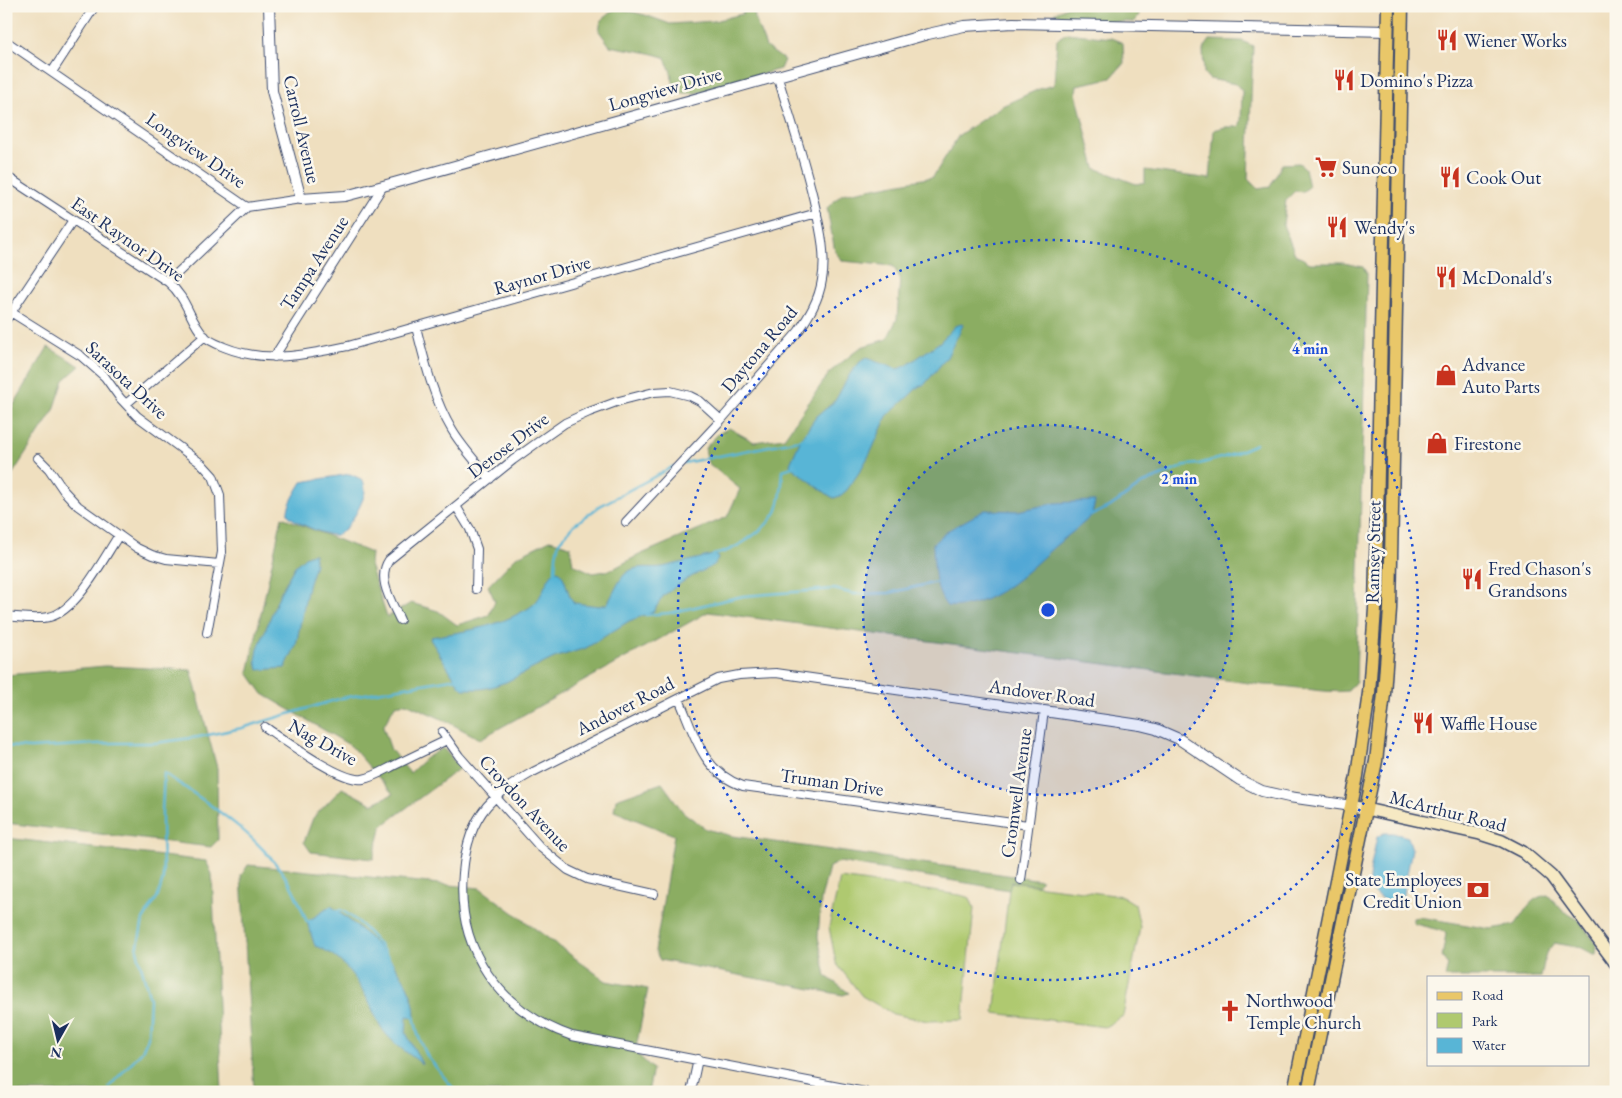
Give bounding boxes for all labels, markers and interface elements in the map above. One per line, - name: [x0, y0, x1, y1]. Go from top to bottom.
- restaurant icon: Wiener Works: [1434, 27, 1460, 53]
- place label: Wiener Works: [1464, 28, 1567, 53]
- street label: Longview Drive: [606, 61, 724, 117]
- restaurant icon: Domino's Pizza: [1331, 67, 1357, 93]
- place label: Domino's Pizza: [1360, 68, 1474, 93]
- street label: Carroll Avenue: [277, 72, 327, 186]
- street label: Longview Drive: [141, 106, 251, 194]
- supermarket icon: Sunoco: [1313, 154, 1339, 180]
- place label: Sunoco: [1342, 155, 1397, 180]
- restaurant icon: Cook Out: [1437, 164, 1463, 190]
- place label: Cook Out: [1466, 165, 1541, 190]
- street label: East Raynor Drive: [66, 191, 190, 287]
- street label: Tampa Avenue: [274, 211, 354, 315]
- restaurant icon: Wendy's: [1324, 214, 1350, 240]
- place label: Wendy's: [1354, 215, 1415, 240]
- street label: Raynor Drive: [491, 249, 593, 301]
- restaurant icon: McDonald's: [1433, 264, 1459, 290]
- place label: McDonald's: [1462, 265, 1552, 290]
- street label: Daytona Road: [715, 300, 803, 398]
- street label: Sarasota Drive: [81, 335, 173, 425]
- text: 4 min: [1292, 339, 1329, 358]
- place label: Advance Auto Parts: [1461, 352, 1540, 399]
- shop icon: Advance Auto Parts: [1433, 362, 1459, 388]
- street label: Derose Drive: [462, 406, 554, 484]
- shop icon: Firestone: [1424, 430, 1450, 456]
- place label: Firestone: [1454, 431, 1521, 456]
- text: 2 min: [1161, 469, 1198, 488]
- street label: Ramsey Street: [1360, 500, 1386, 604]
- place label: Fred Chason's Grandsons: [1488, 556, 1591, 603]
- restaurant icon: Fred Chason's Grandsons: [1459, 566, 1485, 592]
- centre of rings: [1039, 601, 1057, 619]
- street label: Andover Road: [571, 670, 679, 742]
- street label: Andover Road: [986, 673, 1097, 713]
- restaurant icon: Waffle House: [1410, 710, 1436, 736]
- place label: Waffle House: [1440, 711, 1537, 736]
- street label: Nag Drive: [284, 713, 362, 771]
- street label: Cromwell Avenue: [995, 726, 1037, 860]
- street label: Croydon Avenue: [474, 749, 576, 857]
- street label: Truman Drive: [779, 762, 885, 802]
- street label: McArthur Road: [1387, 784, 1509, 838]
- place label: State Employees Credit Union: [1345, 867, 1462, 914]
- bank icon: State Employees Credit Union: [1465, 877, 1491, 903]
- legend: [1427, 976, 1590, 1066]
- text: Road: [1472, 985, 1504, 1004]
- place label: Northwood Temple Church: [1246, 988, 1362, 1035]
- church icon: Northwood Temple Church: [1217, 998, 1243, 1024]
- text: Park: [1472, 1011, 1499, 1030]
- north arrow: [32, 1016, 82, 1066]
- text: Water: [1472, 1035, 1506, 1054]
- text: N: [49, 1043, 63, 1063]

